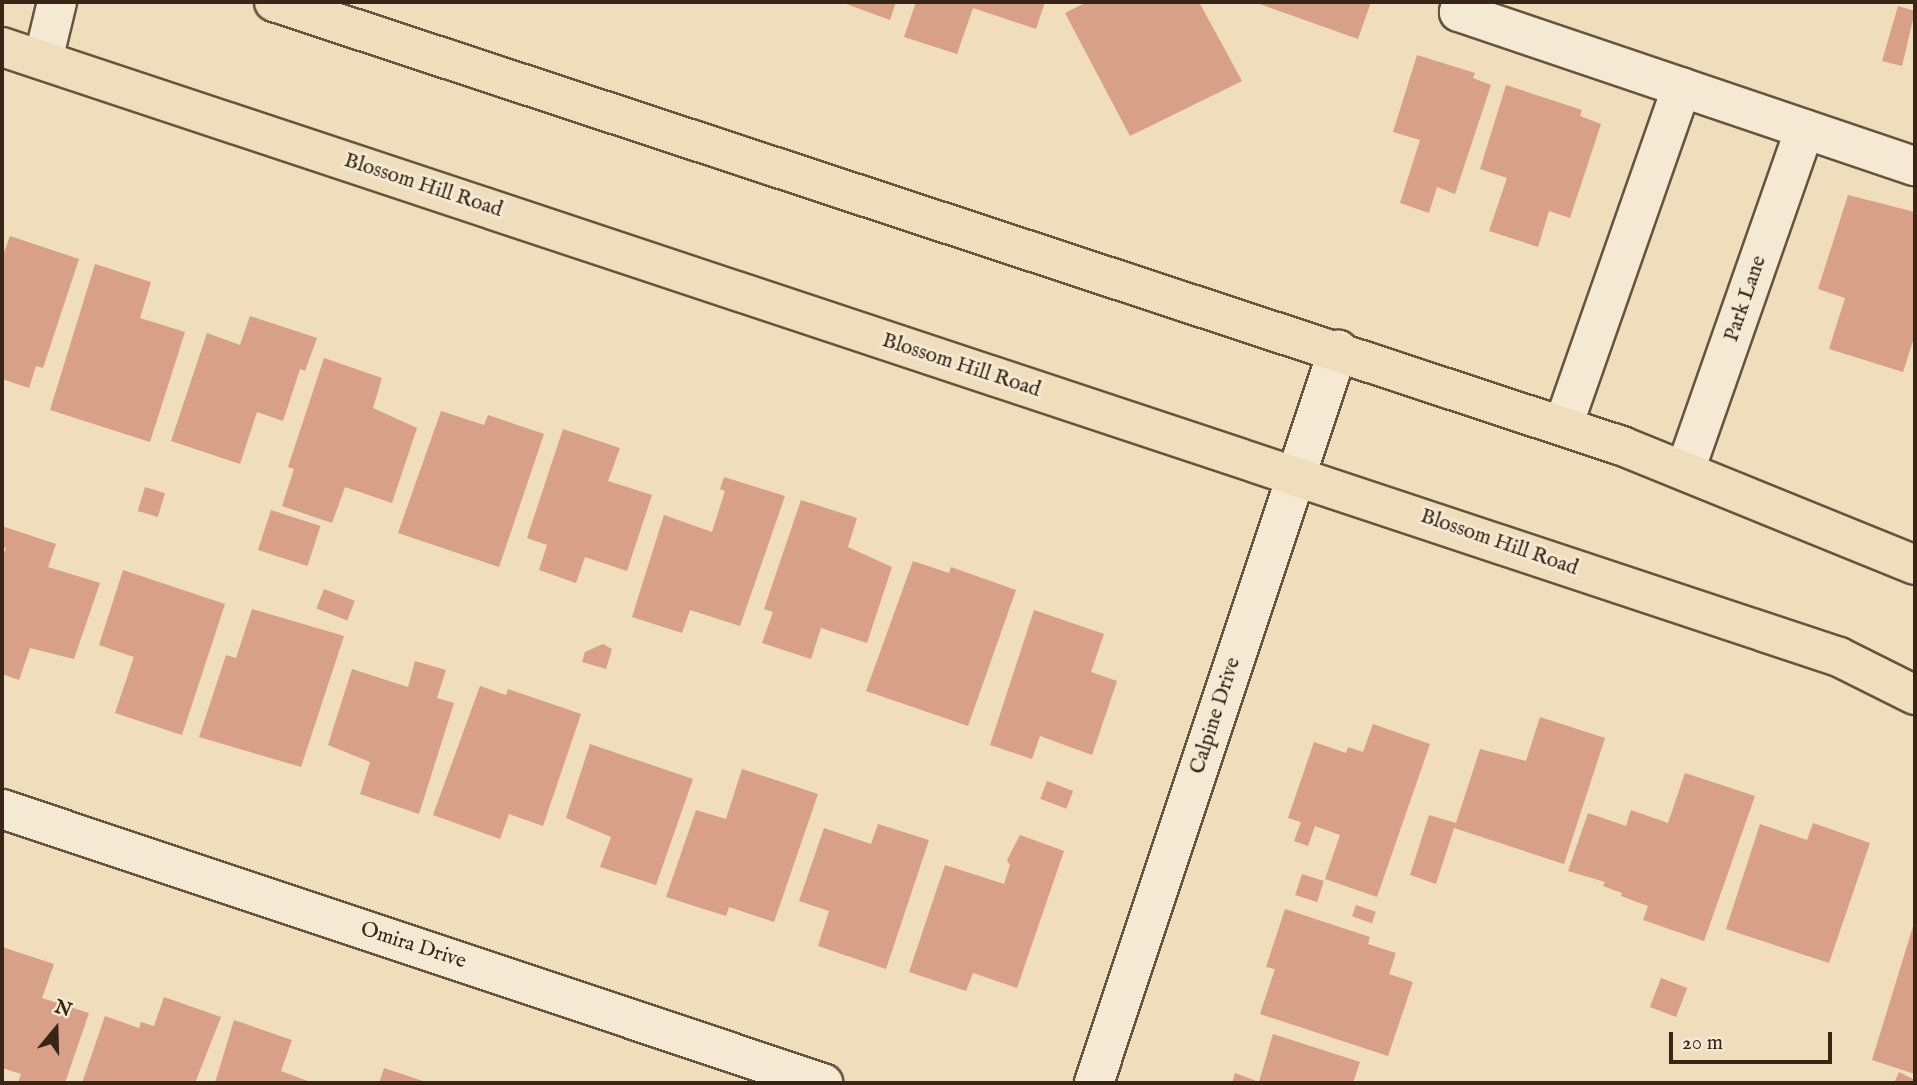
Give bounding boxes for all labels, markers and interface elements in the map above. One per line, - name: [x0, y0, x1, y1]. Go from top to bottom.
- street label: Blossom Hill Road: [341, 149, 505, 223]
- street label: Park Lane: [1720, 253, 1772, 345]
- street label: Blossom Hill Road: [879, 329, 1043, 403]
- street label: Blossom Hill Road: [1417, 504, 1581, 582]
- street label: Calpine Drive: [1185, 655, 1247, 777]
- street label: Omira Drive: [357, 917, 469, 975]
- north arrow: [21, 994, 91, 1064]
- text: N: [51, 995, 75, 1023]
- scale bar: [1672, 1018, 1835, 1062]
- text: 20 m: [1682, 1030, 1723, 1057]

